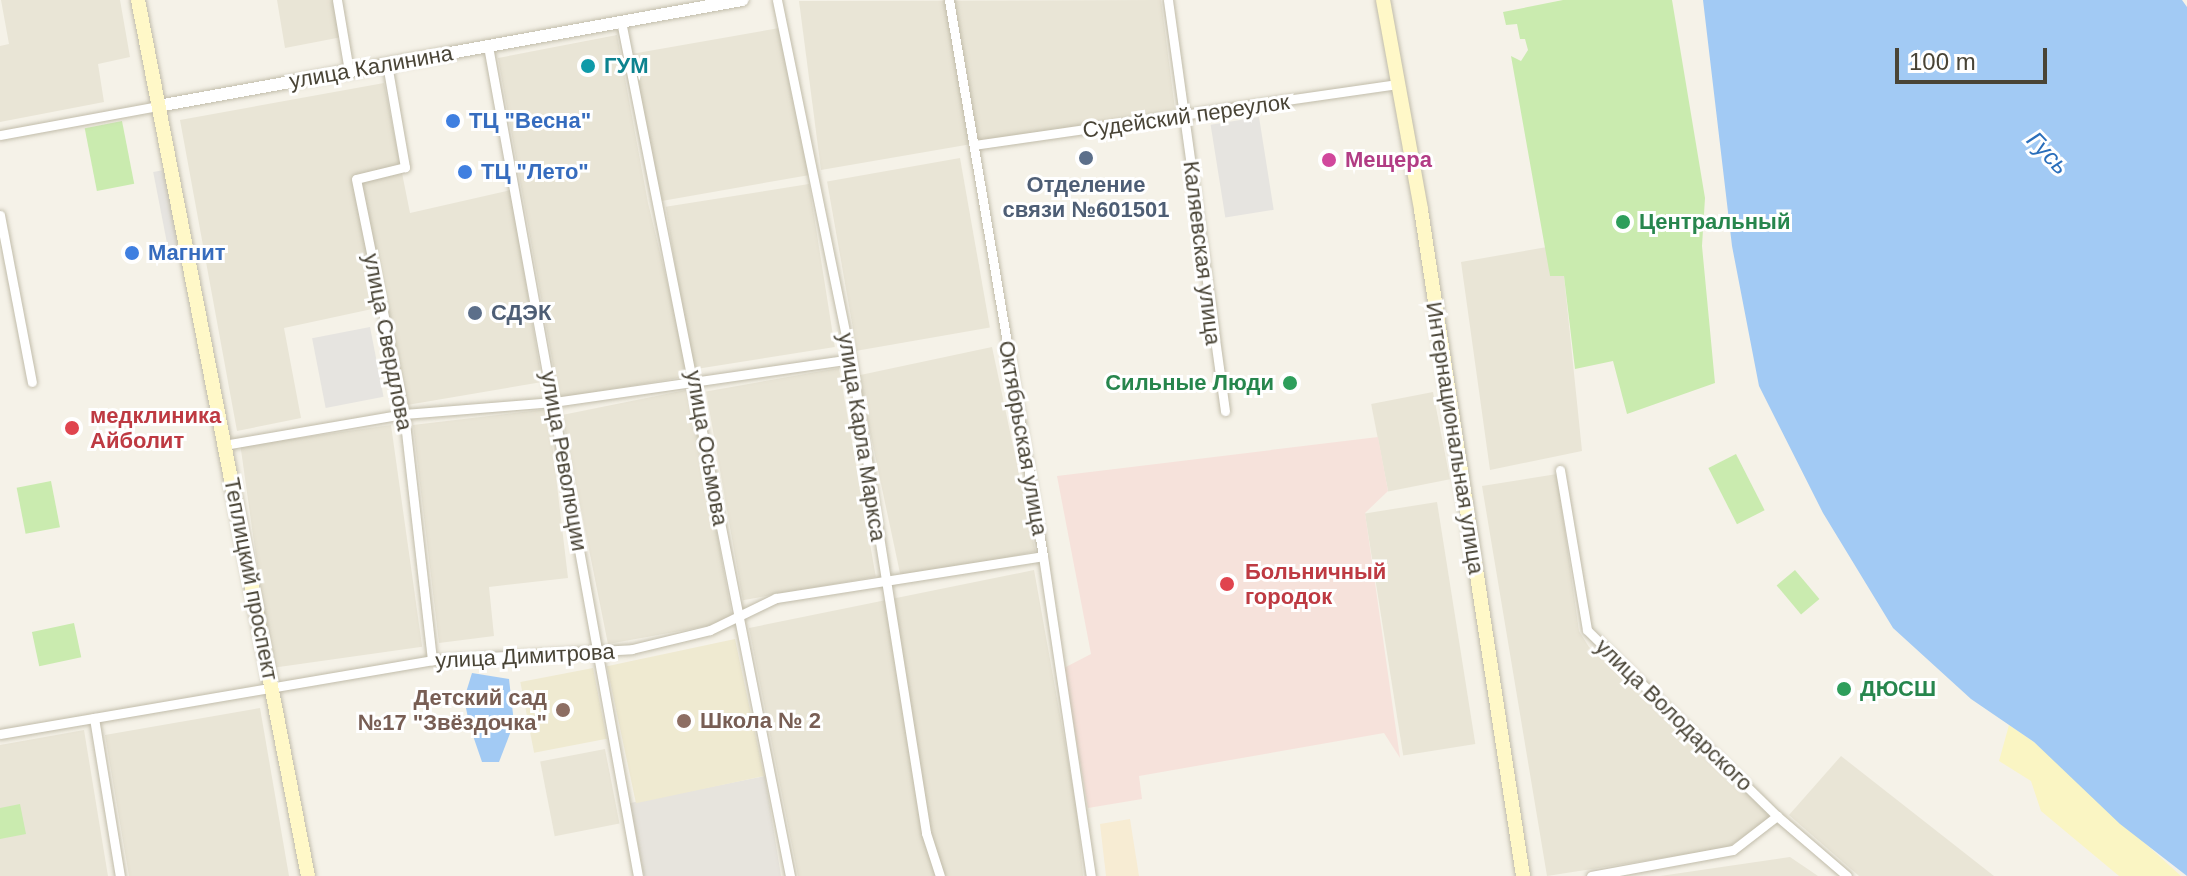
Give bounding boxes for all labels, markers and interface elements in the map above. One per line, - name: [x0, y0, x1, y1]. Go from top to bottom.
- scale bar: [1899, 32, 2051, 82]
- street label: улица Калинина: [287, 40, 455, 94]
- text: 100 m: [1909, 48, 1976, 75]
- place label: ГУМ: [604, 53, 648, 79]
- marker: ГУМ: [579, 57, 597, 75]
- street label: Судейский переулок: [1081, 88, 1291, 144]
- place label: ТЦ "Весна": [469, 108, 591, 134]
- marker: ТЦ "Весна": [444, 112, 462, 130]
- water label: Гусь: [2021, 126, 2075, 180]
- place label: Мещера: [1345, 147, 1432, 173]
- marker: Отделение связи №601501: [1077, 149, 1095, 167]
- marker: Мещера: [1320, 151, 1338, 169]
- place label: ТЦ "Лето": [481, 159, 589, 185]
- street label: Каляевская улица: [1178, 159, 1226, 347]
- marker: ТЦ "Лето": [456, 163, 474, 181]
- place label: Отделение связи №601501: [1003, 171, 1169, 222]
- place label: Центральный: [1639, 209, 1790, 235]
- marker: Центральный: [1614, 213, 1632, 231]
- place label: Магнит: [148, 240, 226, 266]
- marker: Магнит: [123, 244, 141, 262]
- street label: улица Свердлова: [358, 251, 418, 433]
- place label: СДЭК: [491, 300, 551, 326]
- street label: Интернациональная улица: [1420, 300, 1490, 576]
- marker: СДЭК: [466, 304, 484, 322]
- street label: улица Карла Маркса: [833, 331, 891, 543]
- street label: Октябрьская улица: [993, 339, 1053, 537]
- street label: улица Осьмова: [680, 368, 734, 528]
- street label: улица Революции: [535, 369, 593, 553]
- place label: Сильные Люди: [1105, 370, 1274, 396]
- marker: Сильные Люди: [1281, 374, 1299, 392]
- place label: медклиника Айболит: [90, 402, 221, 454]
- marker: медклиника Айболит: [61, 417, 83, 439]
- street label: Теплицкий проспект: [218, 475, 284, 683]
- place label: Больничный городок: [1245, 558, 1386, 610]
- marker: Больничный городок: [1216, 573, 1238, 595]
- street label: улица Володарского: [1590, 633, 1758, 797]
- street label: улица Димитрова: [435, 638, 615, 674]
- place label: ДЮСШ: [1860, 676, 1936, 702]
- marker: ДЮСШ: [1835, 680, 1853, 698]
- place label: Детский сад №17 "Звёздочка": [358, 684, 547, 736]
- marker: Детский сад №17 "Звёздочка": [554, 701, 572, 719]
- place label: Школа № 2: [700, 708, 821, 734]
- marker: Школа № 2: [675, 712, 693, 730]

